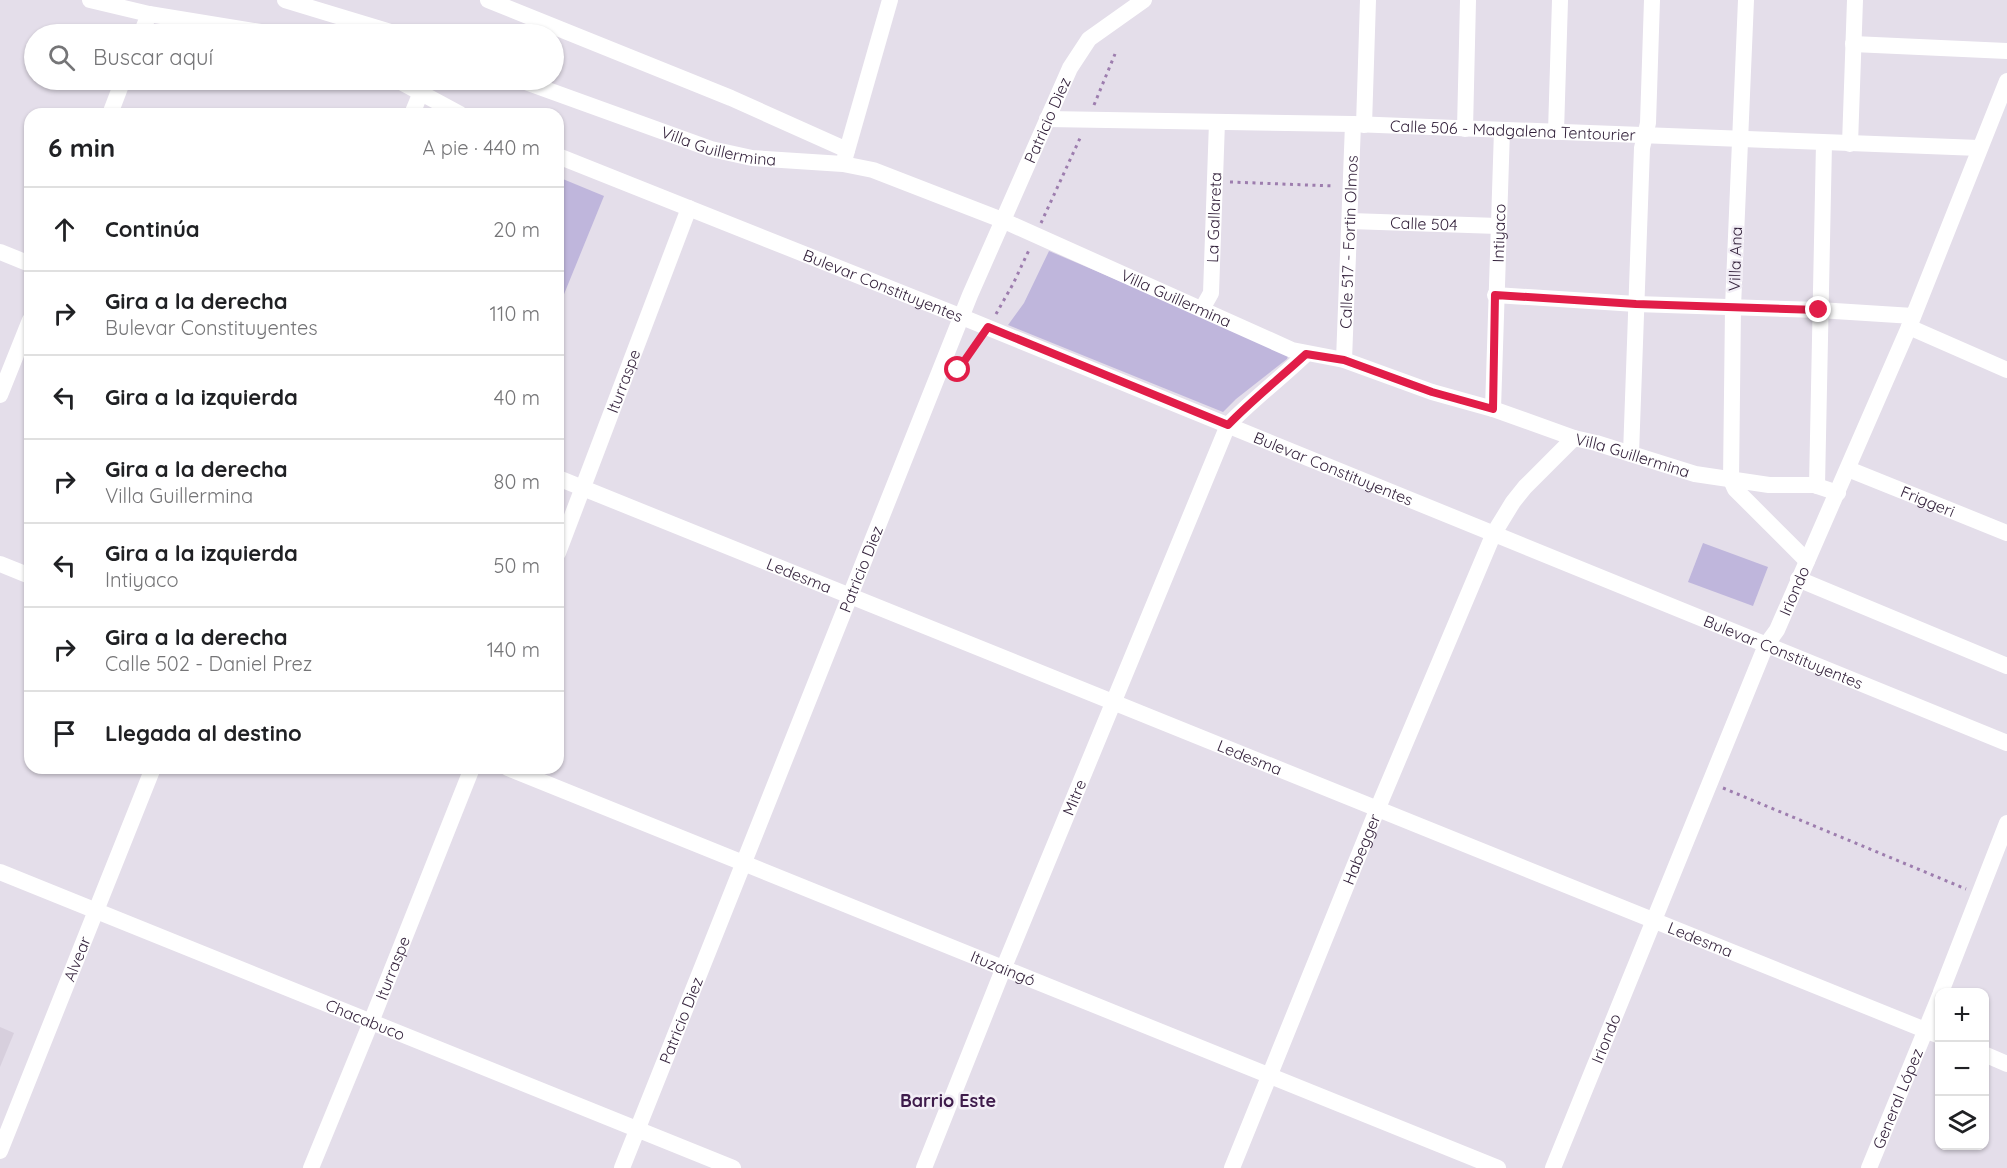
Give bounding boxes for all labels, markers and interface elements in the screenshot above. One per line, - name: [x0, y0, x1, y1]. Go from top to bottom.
- search box: [24, 24, 564, 90]
- icon: search: [45, 41, 78, 74]
- text: Buscar aquí: [93, 43, 213, 71]
- street label: Patricio Diez: [1019, 74, 1075, 166]
- street label: Calle 506 - Madgalena Tentourier: [1390, 115, 1636, 145]
- street label: Villa Guillermina: [658, 122, 777, 170]
- text: 6 min: [48, 131, 115, 164]
- text: A pie · 440 m: [422, 135, 540, 160]
- street label: Calle 517 - Fortin Olmos: [1335, 155, 1362, 329]
- street label: La Gallareta: [1202, 172, 1225, 263]
- street label: Intiyaco: [1488, 203, 1510, 263]
- street label: Calle 504: [1390, 212, 1458, 235]
- icon: ahead: [48, 213, 81, 246]
- text: Continúa: [105, 215, 200, 243]
- text: 20 m: [493, 217, 540, 242]
- street label: Villa Ana: [1724, 226, 1746, 292]
- street label: Bulevar Constituyentes: [800, 245, 966, 326]
- street label: Villa Guillermina: [1118, 265, 1234, 331]
- text: Gira a la derecha: [105, 287, 288, 315]
- route end: [1805, 296, 1831, 322]
- icon: right: [48, 297, 81, 330]
- text: 110 m: [490, 301, 540, 326]
- text: Bulevar Constituyentes: [105, 315, 318, 340]
- street label: Iturraspe: [602, 346, 644, 416]
- route start: [944, 356, 970, 382]
- icon: left: [48, 381, 81, 414]
- text: Gira a la izquierda: [105, 383, 298, 411]
- text: 40 m: [494, 385, 540, 410]
- street label: Bulevar Constituyentes: [1251, 427, 1416, 510]
- street label: Villa Guillermina: [1573, 429, 1692, 482]
- text: Gira a la derecha: [105, 455, 288, 483]
- icon: right: [48, 465, 81, 498]
- text: 80 m: [494, 469, 540, 494]
- street label: Friggeri: [1898, 481, 1958, 521]
- text: Villa Guillermina: [105, 483, 253, 508]
- street label: Patricio Diez: [835, 523, 887, 615]
- text: Gira a la izquierda: [105, 539, 298, 567]
- icon: left: [48, 549, 81, 582]
- text: 50 m: [494, 553, 540, 578]
- street label: Ledesma: [764, 553, 834, 597]
- street label: Iriondo: [1775, 563, 1814, 619]
- text: Intiyaco: [105, 567, 179, 592]
- street label: Bulevar Constituyentes: [1701, 610, 1866, 693]
- text: Gira a la derecha: [105, 623, 288, 651]
- icon: right: [48, 633, 81, 666]
- text: 140 m: [487, 637, 540, 662]
- text: Calle 502 - Daniel Prez: [105, 651, 312, 676]
- icon: arrive: [48, 717, 81, 750]
- text: Llegada al destino: [105, 719, 302, 747]
- street label: Ledesma: [1214, 735, 1285, 779]
- street label: Mitre: [1058, 776, 1090, 818]
- street label: Habegger: [1338, 811, 1384, 888]
- street label: Ledesma: [1665, 917, 1736, 961]
- street label: Alvear: [59, 933, 95, 984]
- street label: Iturraspe: [371, 933, 414, 1003]
- street label: Ituzaingó: [968, 946, 1039, 990]
- street label: Patricio Diez: [655, 974, 707, 1067]
- map controls: [1935, 988, 1989, 1150]
- button: +: [1935, 988, 1989, 1042]
- street label: Chacabuco: [323, 995, 408, 1045]
- street label: Iriondo: [1587, 1011, 1625, 1066]
- button: −: [1935, 1042, 1989, 1096]
- street label: General López: [1868, 1045, 1927, 1152]
- district label: Barrio Este: [900, 1089, 996, 1112]
- button: layers: [1935, 1096, 1989, 1150]

